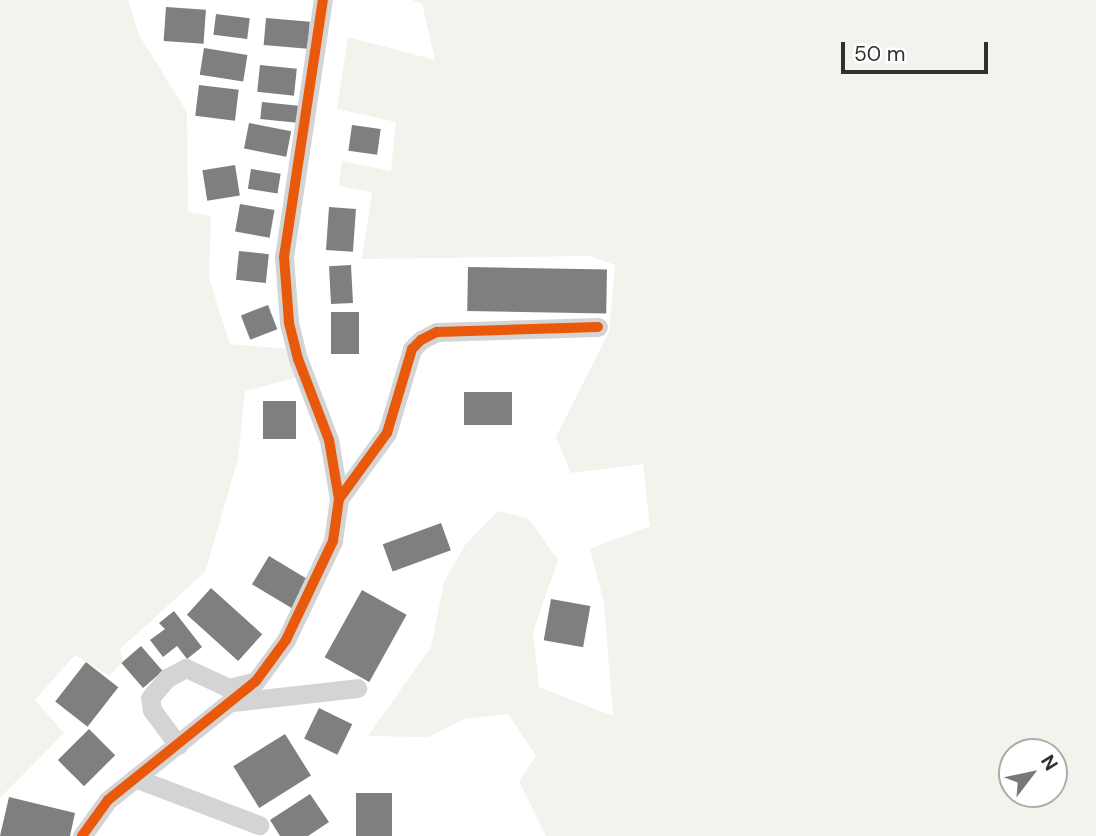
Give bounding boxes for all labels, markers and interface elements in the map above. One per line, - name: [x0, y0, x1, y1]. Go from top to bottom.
- scale bar: [844, 28, 991, 72]
- text: 50 m: [854, 40, 905, 68]
- north arrow: [998, 738, 1068, 808]
- text: N: [1035, 750, 1064, 775]

